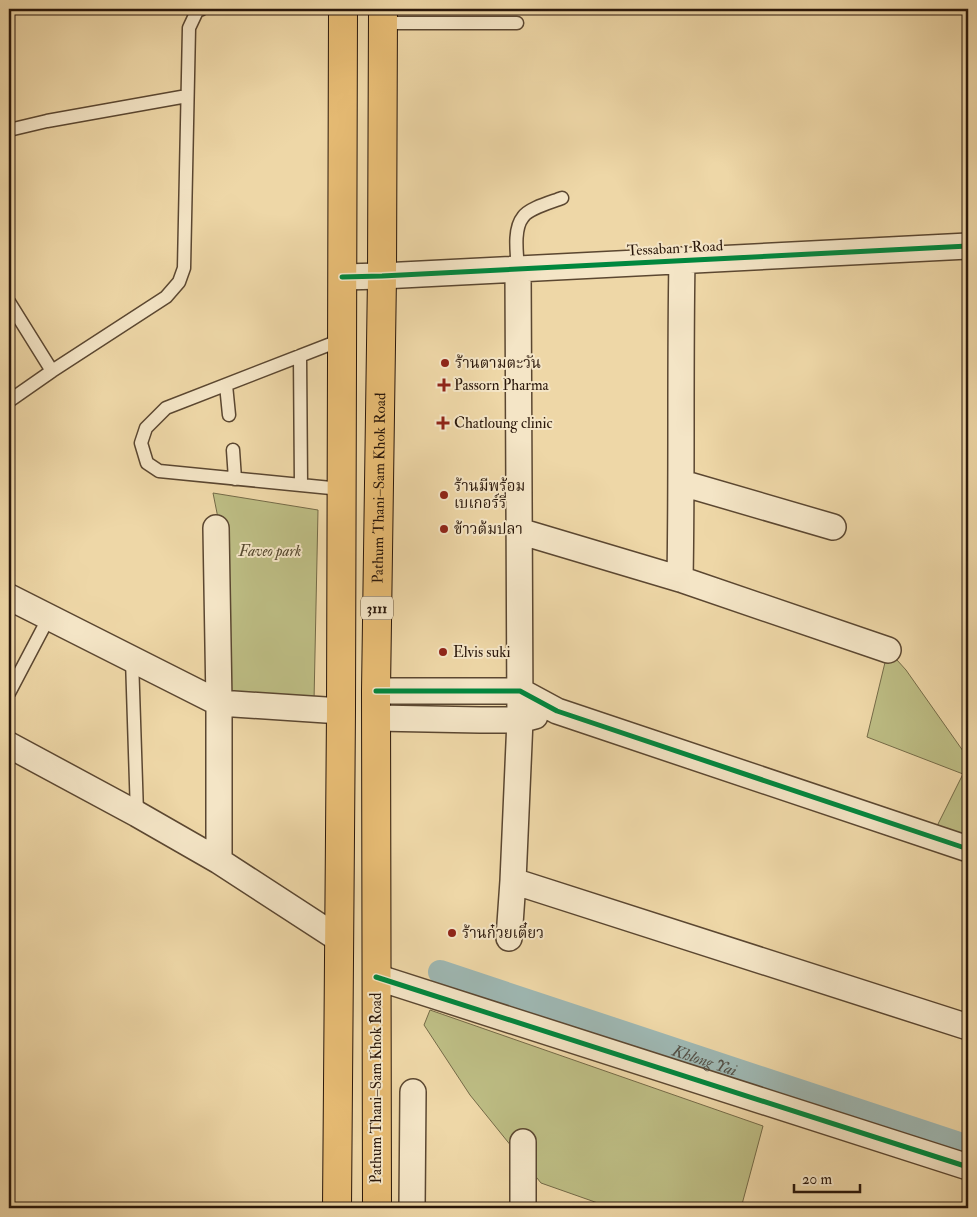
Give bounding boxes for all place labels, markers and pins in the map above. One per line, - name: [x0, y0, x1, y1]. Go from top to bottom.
- place label: ร้านตามตะวัน: [455, 354, 541, 373]
- marker: ร้านตามตะวัน: [439, 357, 451, 369]
- place label: Passorn Pharma: [454, 376, 550, 395]
- marker: Passorn Pharma: [438, 379, 450, 391]
- place label: Chatloung clinic: [454, 414, 553, 433]
- marker: Chatloung clinic: [436, 416, 450, 430]
- place label: ร้านมีพร้อม เบเกอร์รี่: [454, 477, 525, 513]
- marker: ร้านมีพร้อม เบเกอร์รี่: [438, 489, 450, 501]
- place label: ข้าวต้มปลา: [454, 520, 523, 539]
- marker: ข้าวต้มปลา: [438, 523, 450, 535]
- place label: Elvis suki: [453, 643, 510, 662]
- marker: Elvis suki: [437, 646, 449, 658]
- place label: ร้านก๋วยเตี๋ยว: [462, 922, 544, 943]
- marker: ร้านก๋วยเตี๋ยว: [446, 927, 458, 939]

